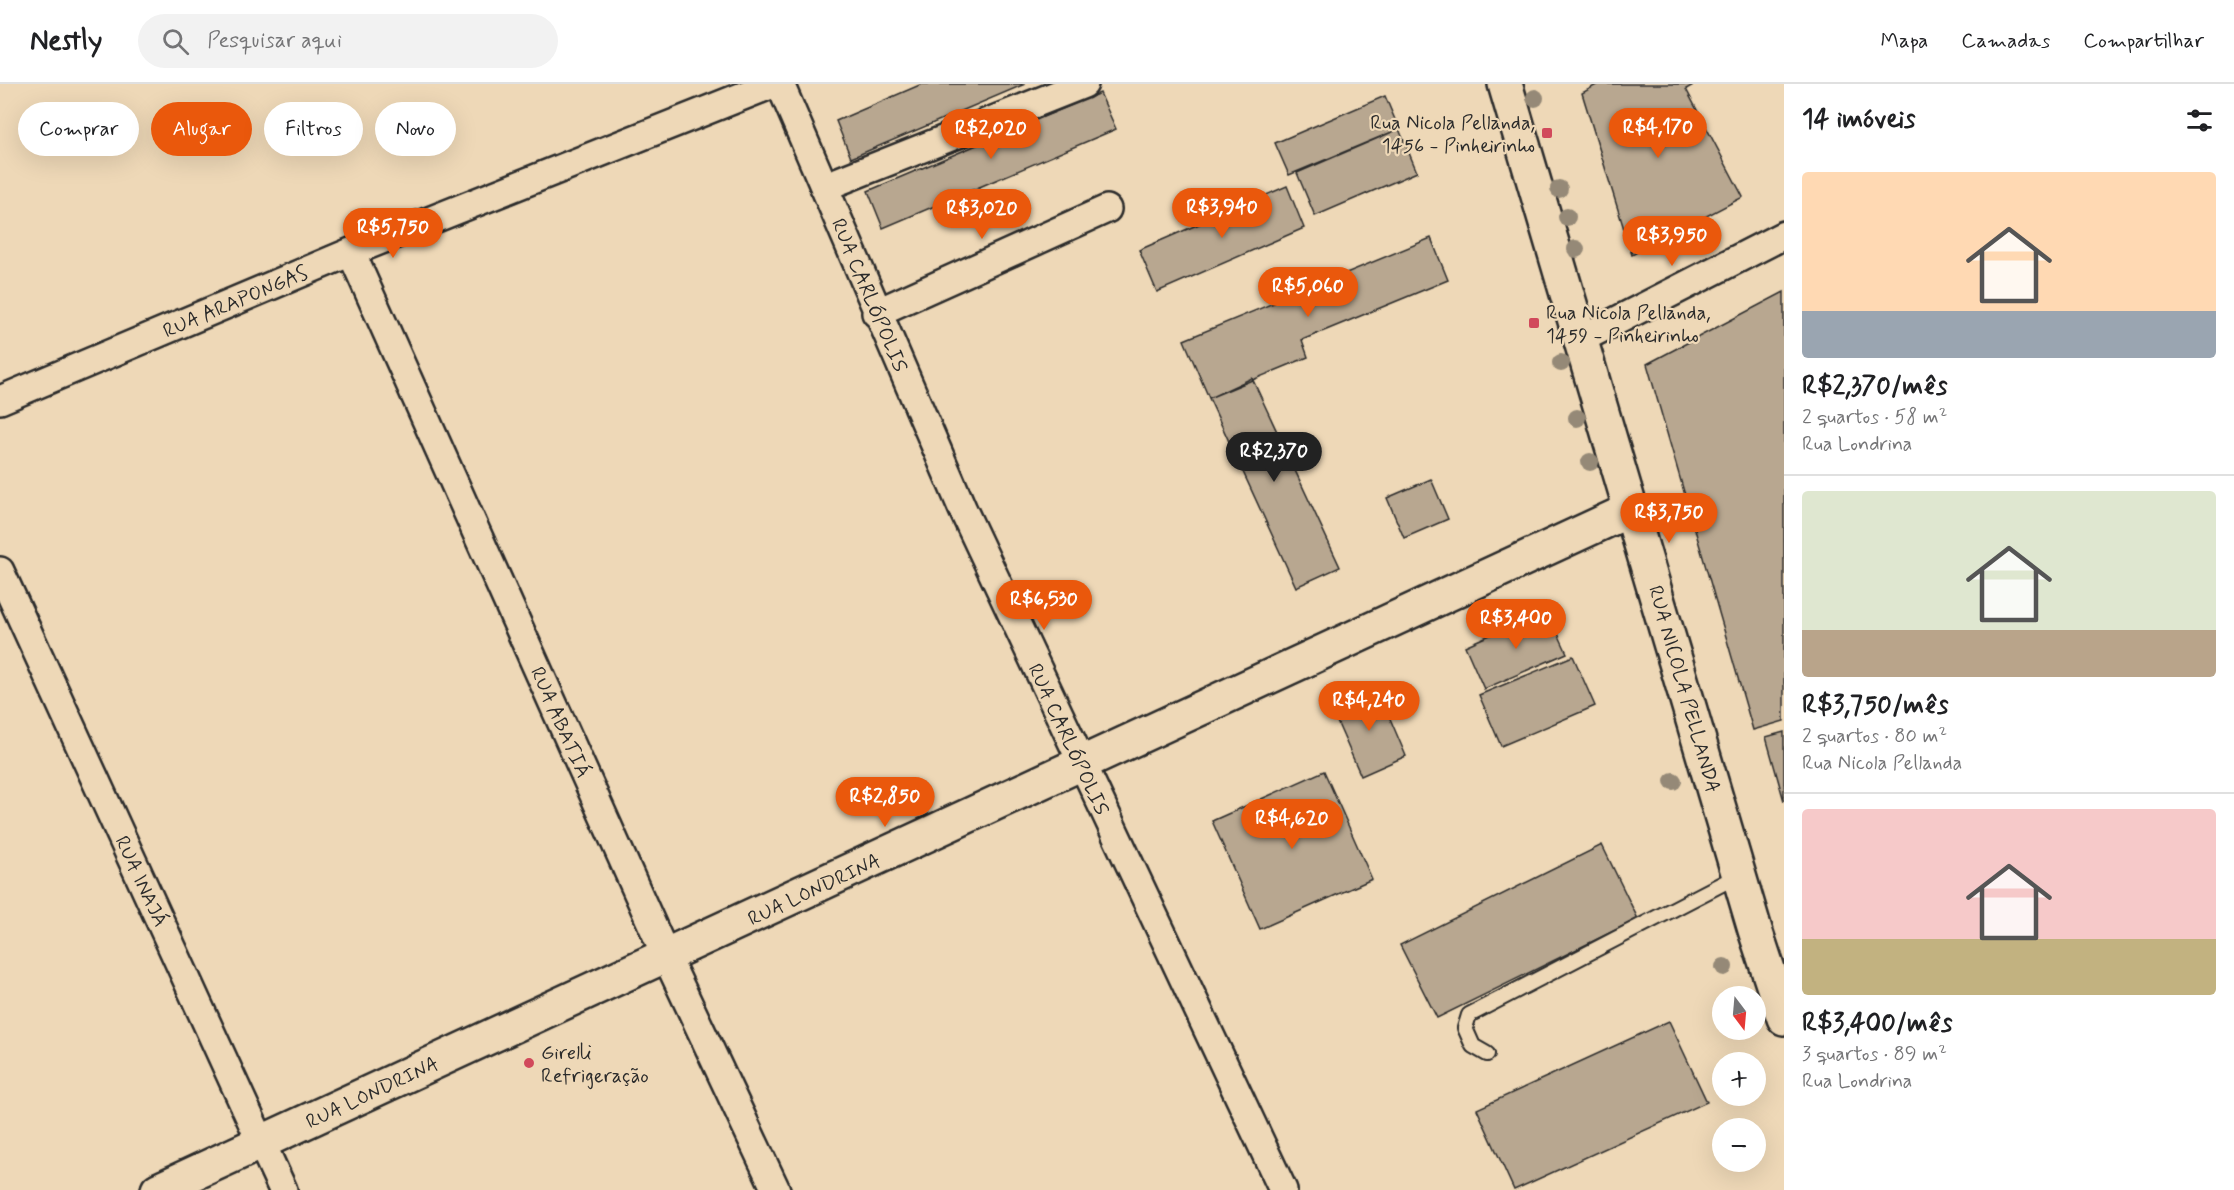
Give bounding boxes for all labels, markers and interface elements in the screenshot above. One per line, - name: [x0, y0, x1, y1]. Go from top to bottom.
- search box: [138, 14, 558, 68]
- text: Nestly: [30, 23, 102, 60]
- icon: search: [159, 25, 192, 58]
- text: Pesquisar aqui: [207, 27, 342, 55]
- text: Mapa: [1880, 27, 1928, 55]
- text: Camadas: [1961, 27, 2050, 55]
- text: Compartilhar: [2083, 27, 2204, 55]
- chip: Comprar: [18, 102, 139, 156]
- chip: Alugar: [151, 102, 252, 156]
- chip: Filtros: [264, 102, 363, 156]
- chip: Novo: [375, 102, 456, 156]
- text: 14 imóveis: [1802, 103, 1916, 137]
- icon: filters: [2183, 104, 2216, 137]
- pin: R$4,170: [1603, 108, 1713, 159]
- pin: R$2,020: [936, 109, 1046, 160]
- place label: Rua Nicola Pellanda, 1456 - Pinheirinho: [1370, 110, 1535, 160]
- text: R$4,170: [1623, 114, 1693, 141]
- text: R$2,020: [955, 115, 1027, 142]
- marker: Rua Nicola Pellanda, 1456 - Pinheirinho: [1540, 126, 1554, 140]
- pin: R$3,940: [1167, 188, 1277, 239]
- pin: R$3,020: [927, 189, 1037, 240]
- text: R$3,940: [1186, 194, 1258, 221]
- text: R$3,020: [946, 195, 1018, 222]
- pin: R$5,750: [338, 208, 448, 259]
- icon: home: [1955, 211, 2063, 319]
- text: R$5,750: [357, 214, 429, 241]
- street label: RUA CARLÓPOLIS: [824, 215, 913, 377]
- pin: R$3,950: [1617, 216, 1727, 267]
- text: R$3,950: [1636, 222, 1708, 249]
- street label: RUA ARAPONGAS: [159, 260, 312, 345]
- pin: R$5,060: [1253, 267, 1363, 318]
- text: R$5,060: [1272, 273, 1344, 300]
- place label: Rua Nicola Pellanda, 1459 - Pinheirinho: [1546, 300, 1711, 350]
- marker: Rua Nicola Pellanda, 1459 - Pinheirinho: [1527, 316, 1541, 330]
- text: R$2,370/mês: [1802, 370, 1947, 404]
- text: 2 quartos · 58 m²: [1802, 404, 1947, 431]
- text: Rua Londrina: [1802, 431, 1912, 458]
- pin: R$2,370: [1219, 432, 1329, 483]
- text: R$2,370: [1240, 438, 1308, 465]
- pin: R$3,750: [1614, 493, 1724, 544]
- text: R$3,750: [1634, 499, 1704, 526]
- icon: home: [1955, 530, 2063, 638]
- pin: R$6,530: [989, 580, 1099, 631]
- street label: RUA NICOLA PELLANDA: [1641, 583, 1726, 796]
- text: R$6,530: [1010, 586, 1078, 613]
- pin: R$3,400: [1461, 599, 1571, 650]
- text: R$3,400: [1480, 605, 1552, 632]
- street label: RUA CARLÓPOLIS: [1021, 659, 1115, 820]
- street label: RUA ABATIÁ: [523, 663, 596, 782]
- pin: R$4,240: [1314, 681, 1424, 732]
- text: R$4,240: [1333, 687, 1405, 714]
- text: R$3,750/mês: [1802, 689, 1948, 723]
- text: 2 quartos · 80 m²: [1802, 723, 1947, 750]
- text: Rua Nicola Pellanda: [1802, 750, 1962, 777]
- pin: R$2,850: [830, 777, 940, 828]
- text: R$2,850: [850, 783, 920, 810]
- pin: R$4,620: [1237, 799, 1347, 850]
- text: R$4,620: [1255, 805, 1329, 832]
- street label: RUA INAJÁ: [108, 832, 173, 932]
- street label: RUA LONDRINA: [744, 848, 885, 933]
- icon: home: [1955, 848, 2063, 956]
- north arrow: [1712, 986, 1766, 1040]
- map controls: [1712, 986, 1766, 1172]
- text: R$3,400/mês: [1802, 1007, 1952, 1041]
- place label: Girelli Refrigeração: [541, 1040, 649, 1090]
- text: 3 quartos · 89 m²: [1802, 1041, 1947, 1068]
- street label: RUA LONDRINA: [302, 1051, 443, 1136]
- button: +: [1712, 1052, 1766, 1106]
- marker: Girelli Refrigeração: [522, 1056, 536, 1070]
- text: Rua Londrina: [1802, 1068, 1912, 1095]
- button: −: [1712, 1118, 1766, 1172]

